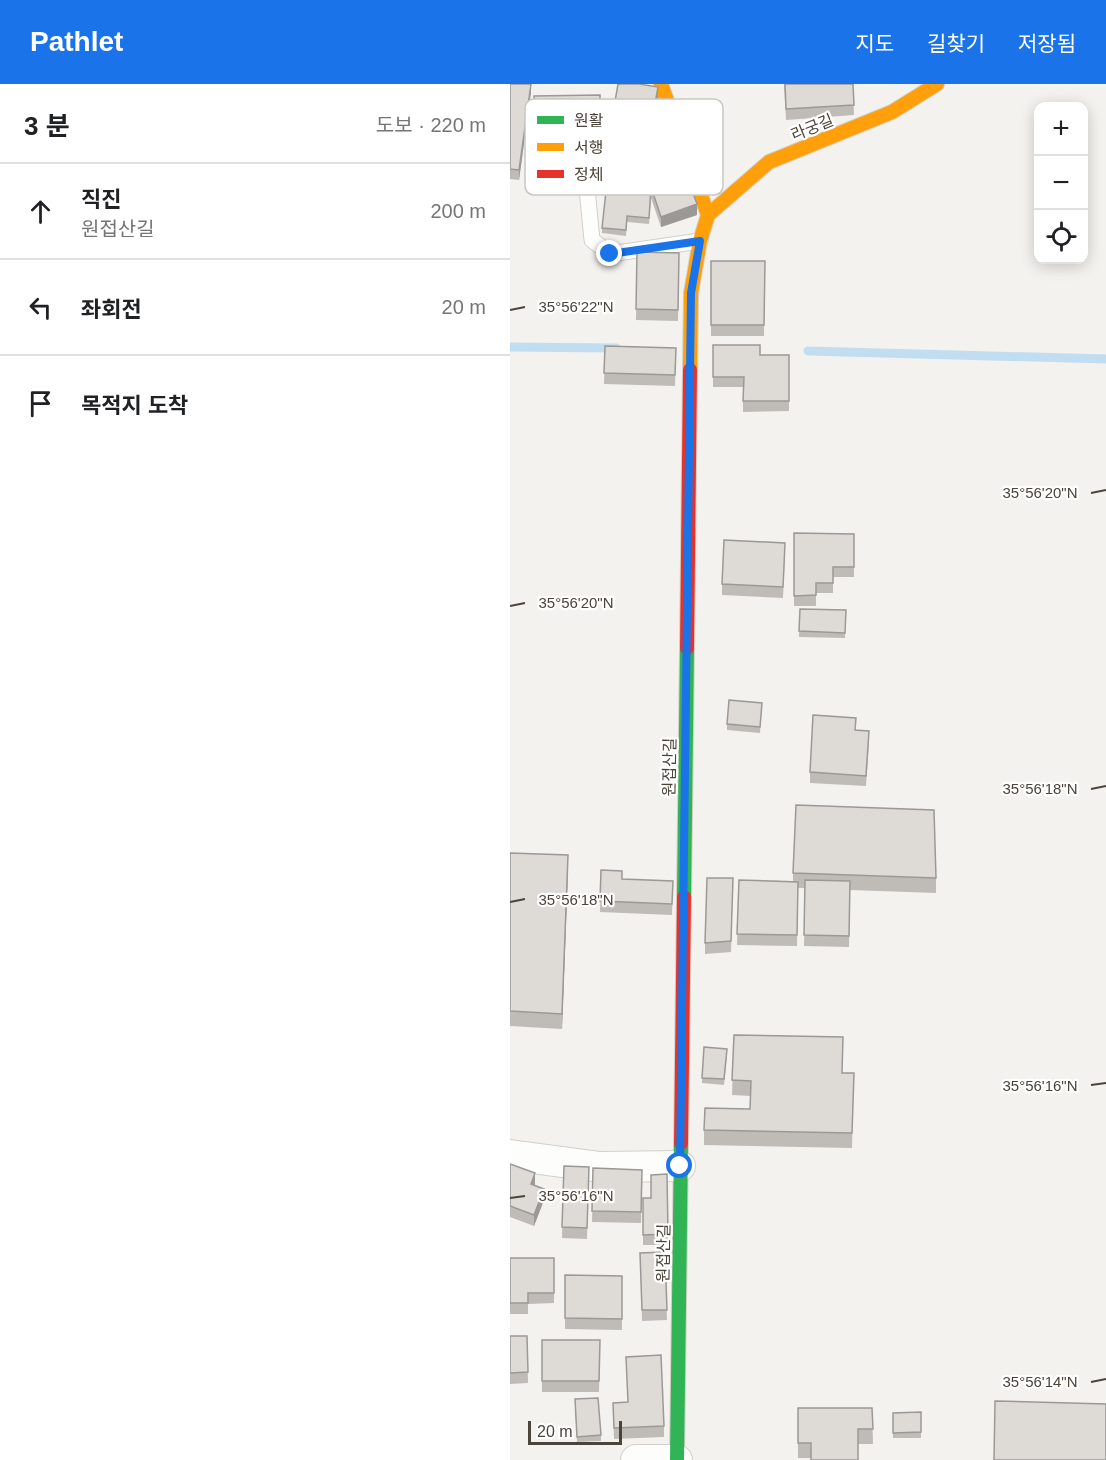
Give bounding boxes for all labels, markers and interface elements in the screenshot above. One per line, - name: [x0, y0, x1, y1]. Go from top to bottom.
- text: Pathlet: [30, 26, 123, 57]
- text: 지도: [855, 32, 894, 55]
- text: 길찾기: [927, 32, 985, 55]
- text: 저장됨: [1018, 32, 1076, 55]
- legend: [525, 99, 723, 195]
- map controls: [1034, 102, 1088, 264]
- button: +: [1034, 102, 1088, 156]
- text: 3 분: [24, 111, 70, 141]
- street label: 라궁길: [789, 111, 836, 144]
- text: 원활: [574, 112, 604, 129]
- text: 도보 · 220 m: [376, 114, 486, 136]
- text: 서행: [574, 139, 603, 156]
- button: −: [1034, 156, 1088, 210]
- text: 정체: [574, 166, 603, 183]
- text: 직진: [81, 187, 121, 212]
- icon: ahead: [24, 195, 57, 228]
- text: 200 m: [430, 200, 486, 222]
- button: locate: [1034, 210, 1088, 264]
- text: 원접산길: [81, 218, 155, 240]
- route end: [596, 240, 622, 266]
- icon: left: [24, 291, 57, 324]
- text: 20 m: [442, 296, 486, 318]
- text: 좌회전: [81, 297, 142, 322]
- text: 35°56'22"N: [538, 298, 614, 315]
- icon: arrive: [24, 387, 57, 420]
- text: 목적지 도착: [81, 393, 188, 418]
- text: 35°56'20"N: [1002, 484, 1078, 501]
- text: 35°56'20"N: [538, 594, 614, 611]
- street label: 원접산길: [660, 737, 679, 797]
- text: 35°56'18"N: [1002, 780, 1078, 797]
- text: 35°56'18"N: [538, 891, 614, 908]
- text: 35°56'16"N: [1002, 1077, 1078, 1094]
- route start: [666, 1152, 692, 1178]
- text: 35°56'16"N: [538, 1187, 614, 1204]
- street label: 원접산길: [654, 1223, 673, 1283]
- text: 35°56'14"N: [1002, 1373, 1078, 1390]
- scale bar: [528, 1418, 622, 1446]
- text: 20 m: [537, 1423, 573, 1440]

